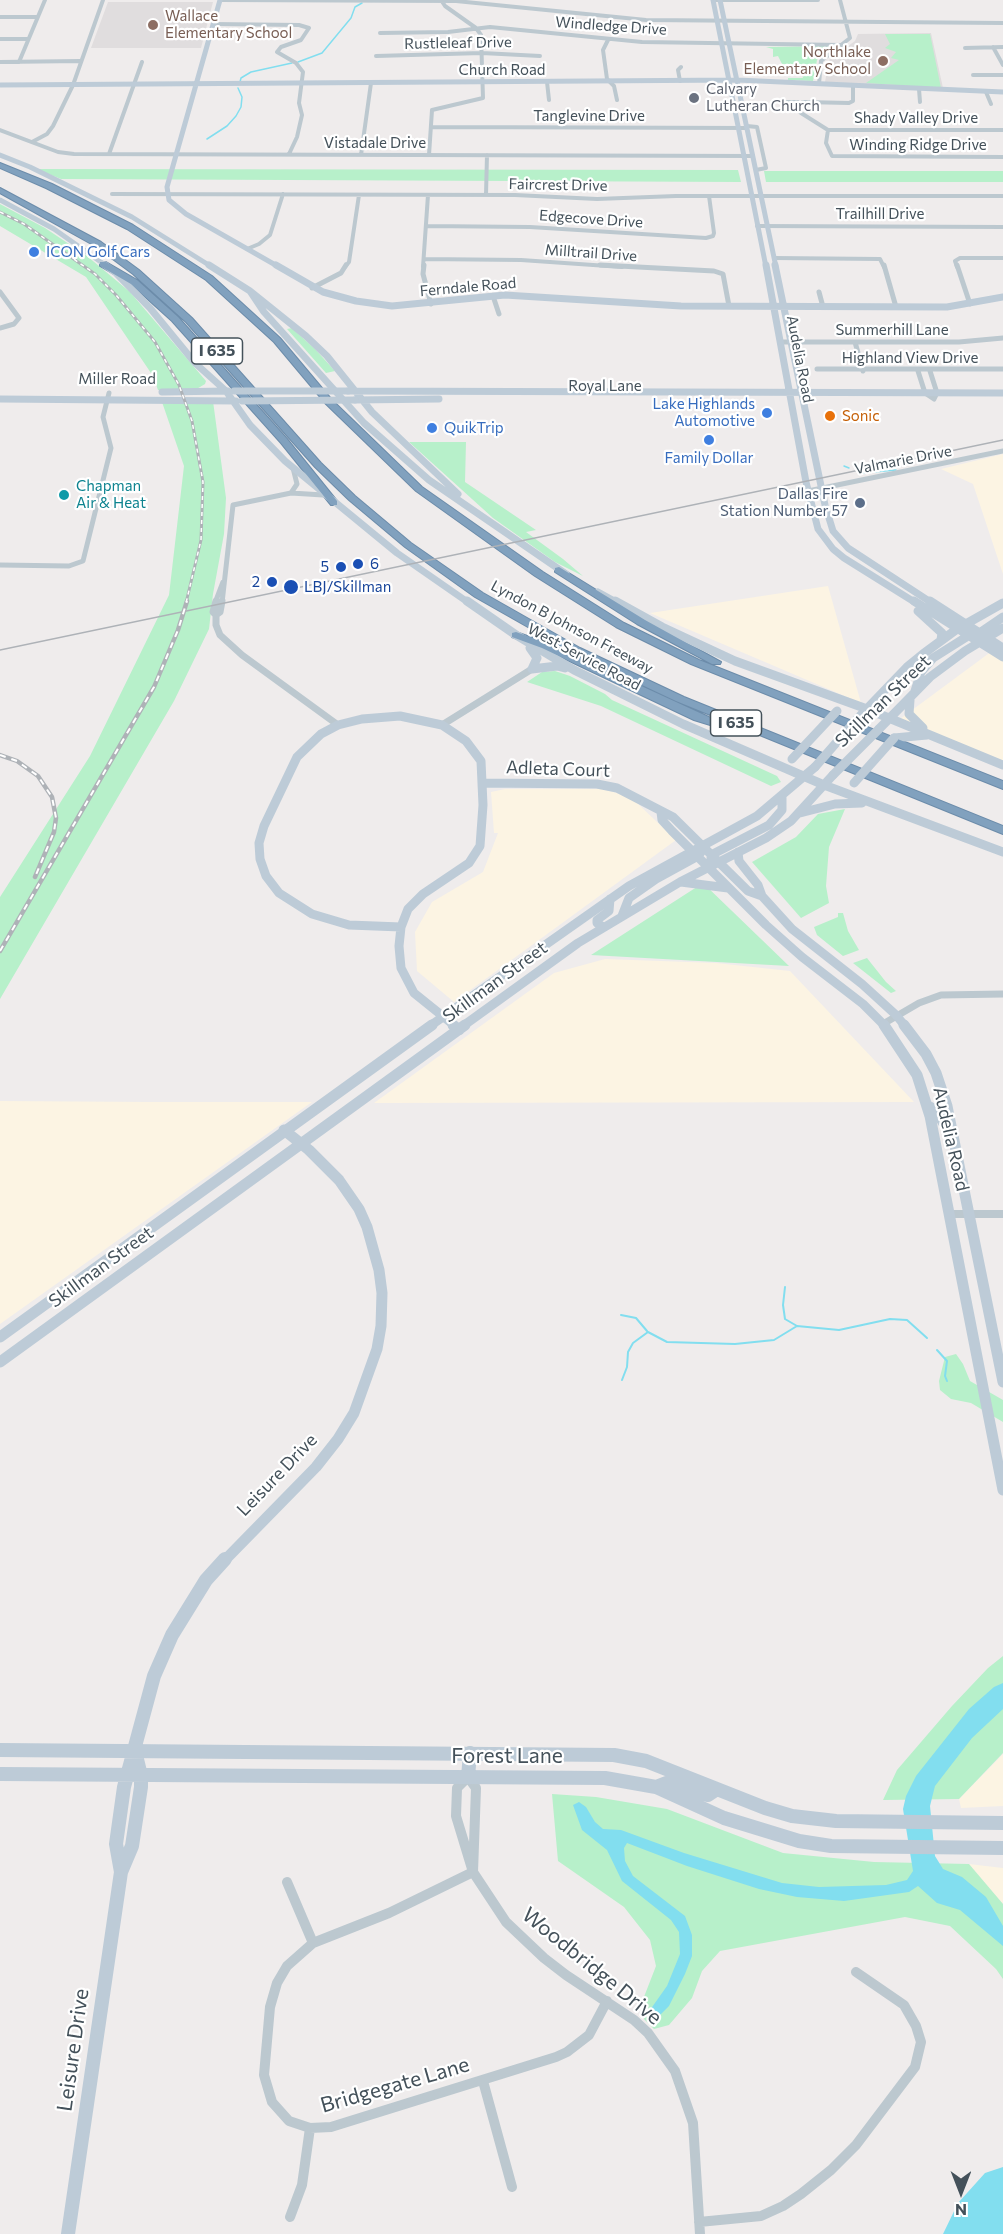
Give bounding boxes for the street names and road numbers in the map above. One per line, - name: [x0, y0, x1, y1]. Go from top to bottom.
- street label: Windledge Drive: [555, 13, 667, 39]
- street label: Rustleleaf Drive: [404, 33, 512, 53]
- street label: Church Road: [459, 61, 545, 79]
- street label: Tanglevine Drive: [533, 107, 645, 125]
- street label: Shady Valley Drive: [854, 109, 978, 127]
- street label: Vistadale Drive: [324, 134, 426, 152]
- street label: Winding Ridge Drive: [849, 136, 987, 154]
- street label: Faircrest Drive: [508, 175, 608, 195]
- street label: Trailhill Drive: [836, 205, 924, 223]
- street label: Edgecove Drive: [538, 206, 644, 232]
- street label: Milltrail Drive: [544, 241, 638, 265]
- street label: Ferndale Road: [419, 274, 517, 300]
- street label: Audelia Road: [783, 314, 817, 404]
- street label: Summerhill Lane: [835, 321, 949, 339]
- road number: I 635: [192, 338, 242, 364]
- street label: Highland View Drive: [842, 349, 978, 367]
- street label: Miller Road: [78, 370, 156, 388]
- street label: Royal Lane: [568, 377, 642, 395]
- street label: Valmarie Drive: [853, 442, 953, 478]
- street label: Lyndon B Johnson Freeway: [488, 577, 656, 677]
- street label: West Service Road: [524, 620, 644, 694]
- street label: Skillman Street: [831, 650, 935, 752]
- road number: I 635: [710, 710, 762, 736]
- street label: Adleta Court: [506, 756, 610, 782]
- street label: Skillman Street: [439, 937, 551, 1027]
- street label: Audelia Road: [929, 1085, 973, 1193]
- street label: Skillman Street: [45, 1222, 157, 1312]
- street label: Leisure Drive: [232, 1429, 322, 1521]
- street label: Forest Lane: [451, 1743, 563, 1769]
- street label: Woodbridge Drive: [517, 1902, 667, 2030]
- street label: Leisure Drive: [52, 1987, 94, 2113]
- street label: Bridgegate Lane: [318, 2052, 472, 2118]

